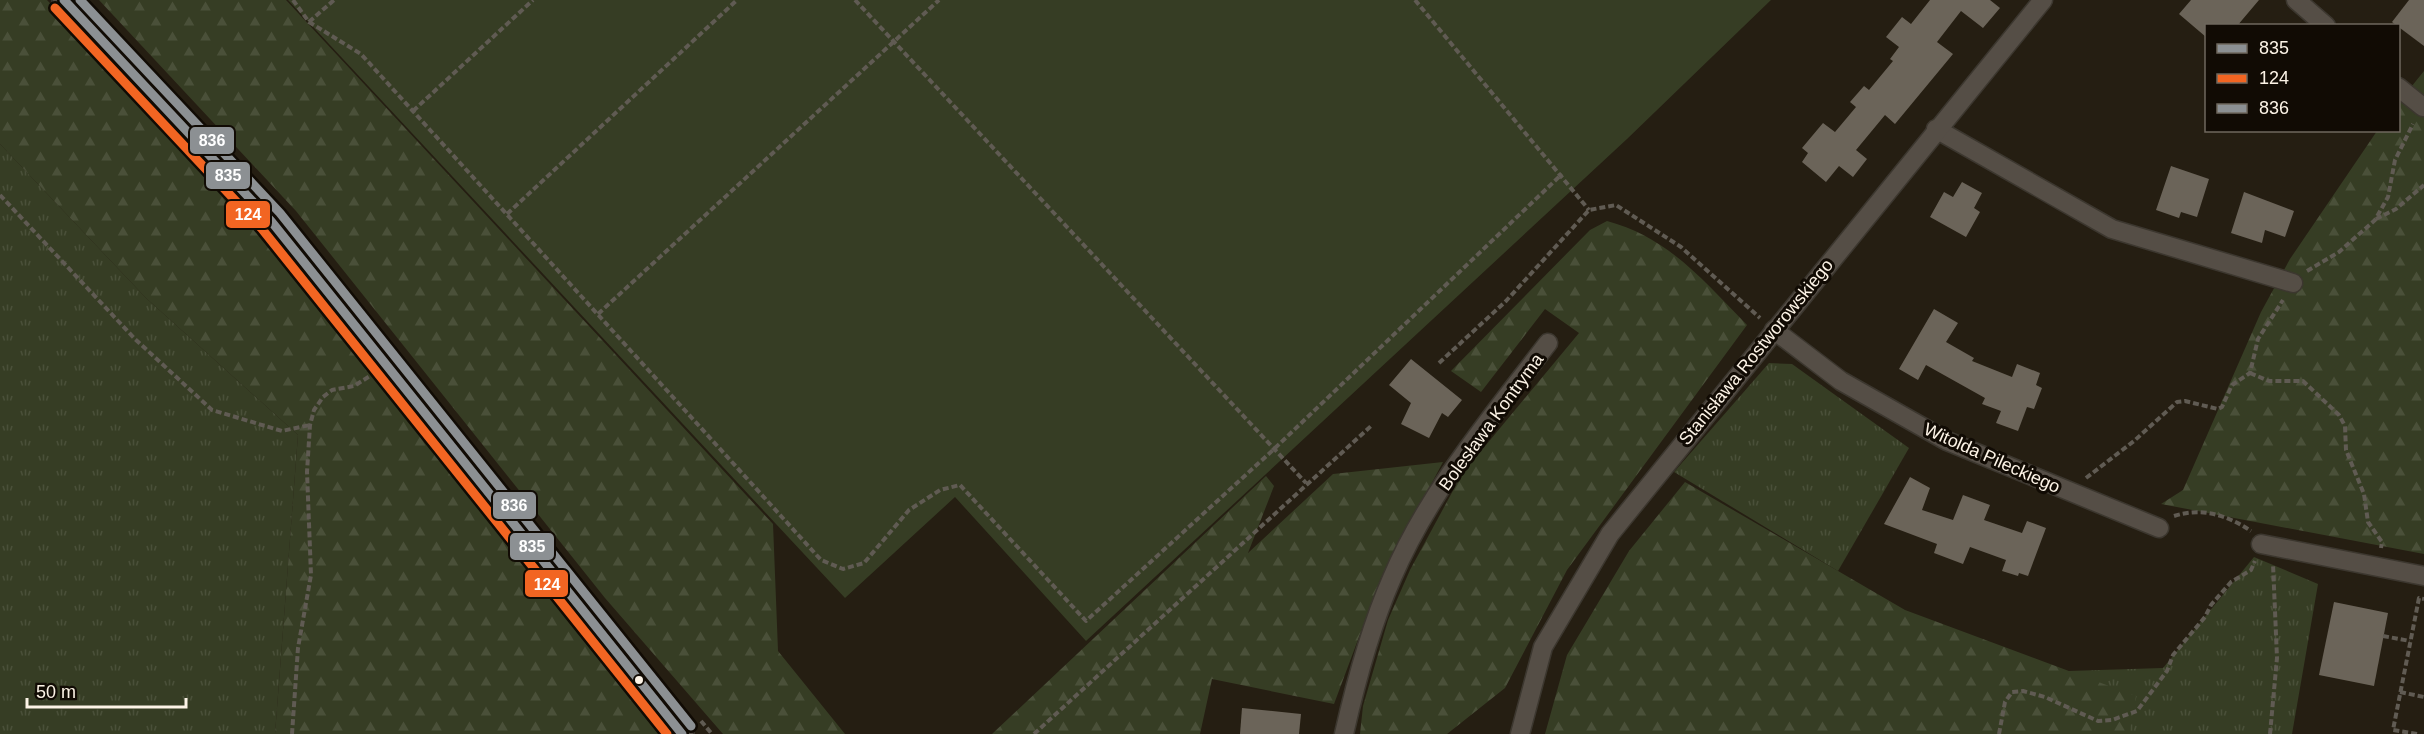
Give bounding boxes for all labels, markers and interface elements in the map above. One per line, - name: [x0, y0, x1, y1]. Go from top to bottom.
- legend: [2205, 24, 2400, 132]
- text: 835: [2259, 38, 2289, 58]
- text: 124: [2259, 68, 2289, 88]
- text: 836: [2259, 98, 2289, 118]
- line badge: 836: [189, 126, 235, 155]
- text: 836: [199, 132, 225, 149]
- line badge: 835: [205, 161, 251, 190]
- text: 835: [215, 167, 241, 184]
- line badge: 124: [225, 200, 271, 229]
- text: 124: [235, 206, 261, 223]
- street label: Stanisława Rostworowskiego: [1675, 255, 1837, 449]
- street label: Bolesława Kontryma: [1435, 349, 1548, 494]
- street label: Witolda Pileckiego: [1921, 419, 2063, 497]
- line badge: 836: [492, 491, 537, 520]
- text: 836: [501, 497, 527, 514]
- line badge: 835: [509, 532, 555, 561]
- text: 835: [519, 538, 545, 555]
- line badge: 124: [524, 569, 569, 598]
- text: 124: [534, 576, 560, 593]
- scale bar: [27, 671, 186, 709]
- unlabelled marker: [633, 674, 645, 686]
- text: 50 m: [36, 682, 76, 702]

